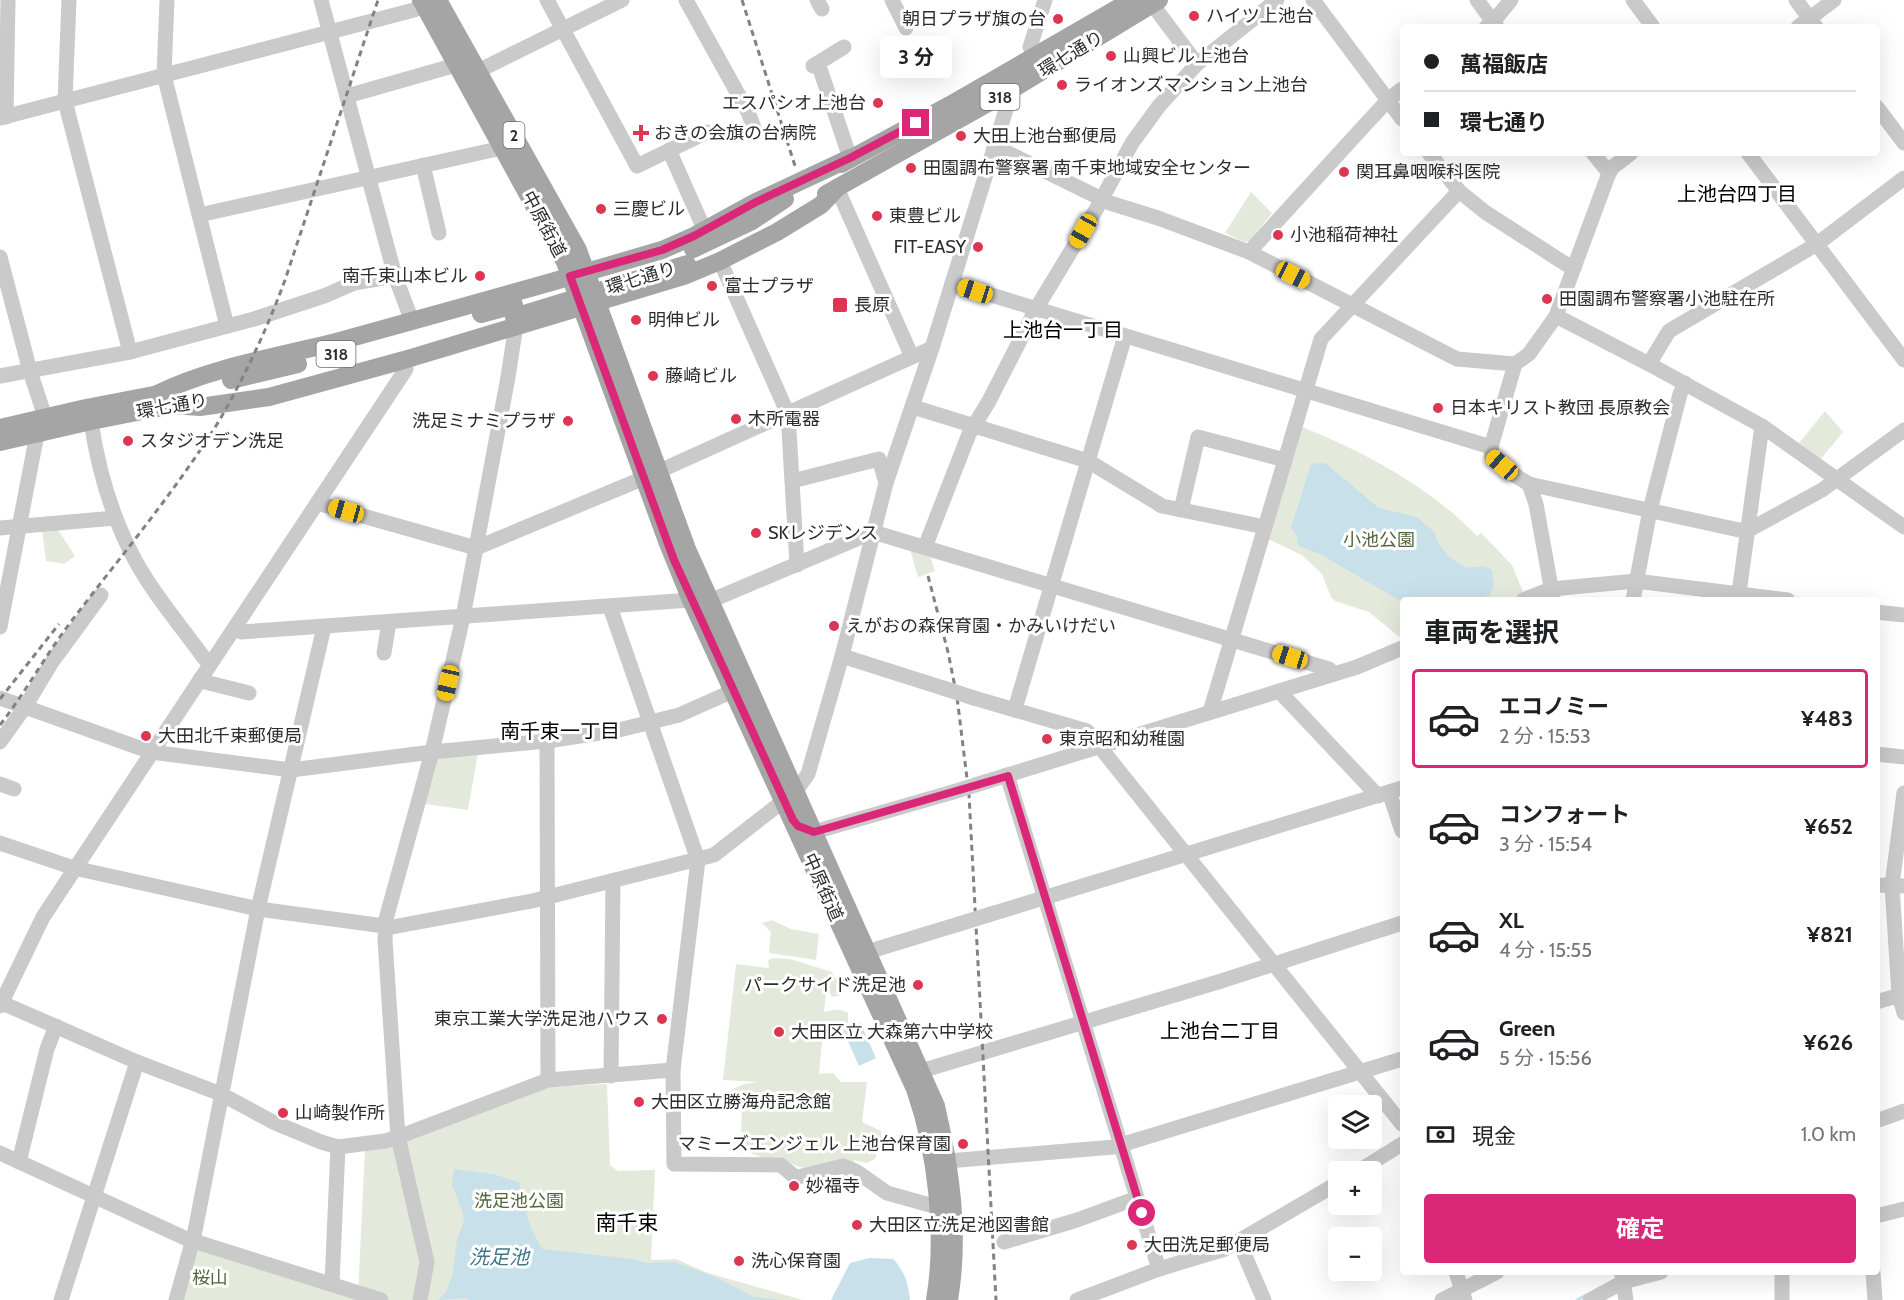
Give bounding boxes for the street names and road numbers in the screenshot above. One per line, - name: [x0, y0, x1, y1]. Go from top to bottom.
- street label: 環七通り: [1034, 26, 1108, 82]
- road number: 318: [980, 84, 1020, 110]
- road number: 2: [504, 122, 524, 148]
- street label: 中原街道: [517, 187, 571, 261]
- street label: 環七通り: [603, 257, 679, 299]
- road number: 318: [316, 341, 356, 367]
- street label: 環七通り: [135, 389, 209, 423]
- street label: 中原街道: [798, 850, 848, 924]

